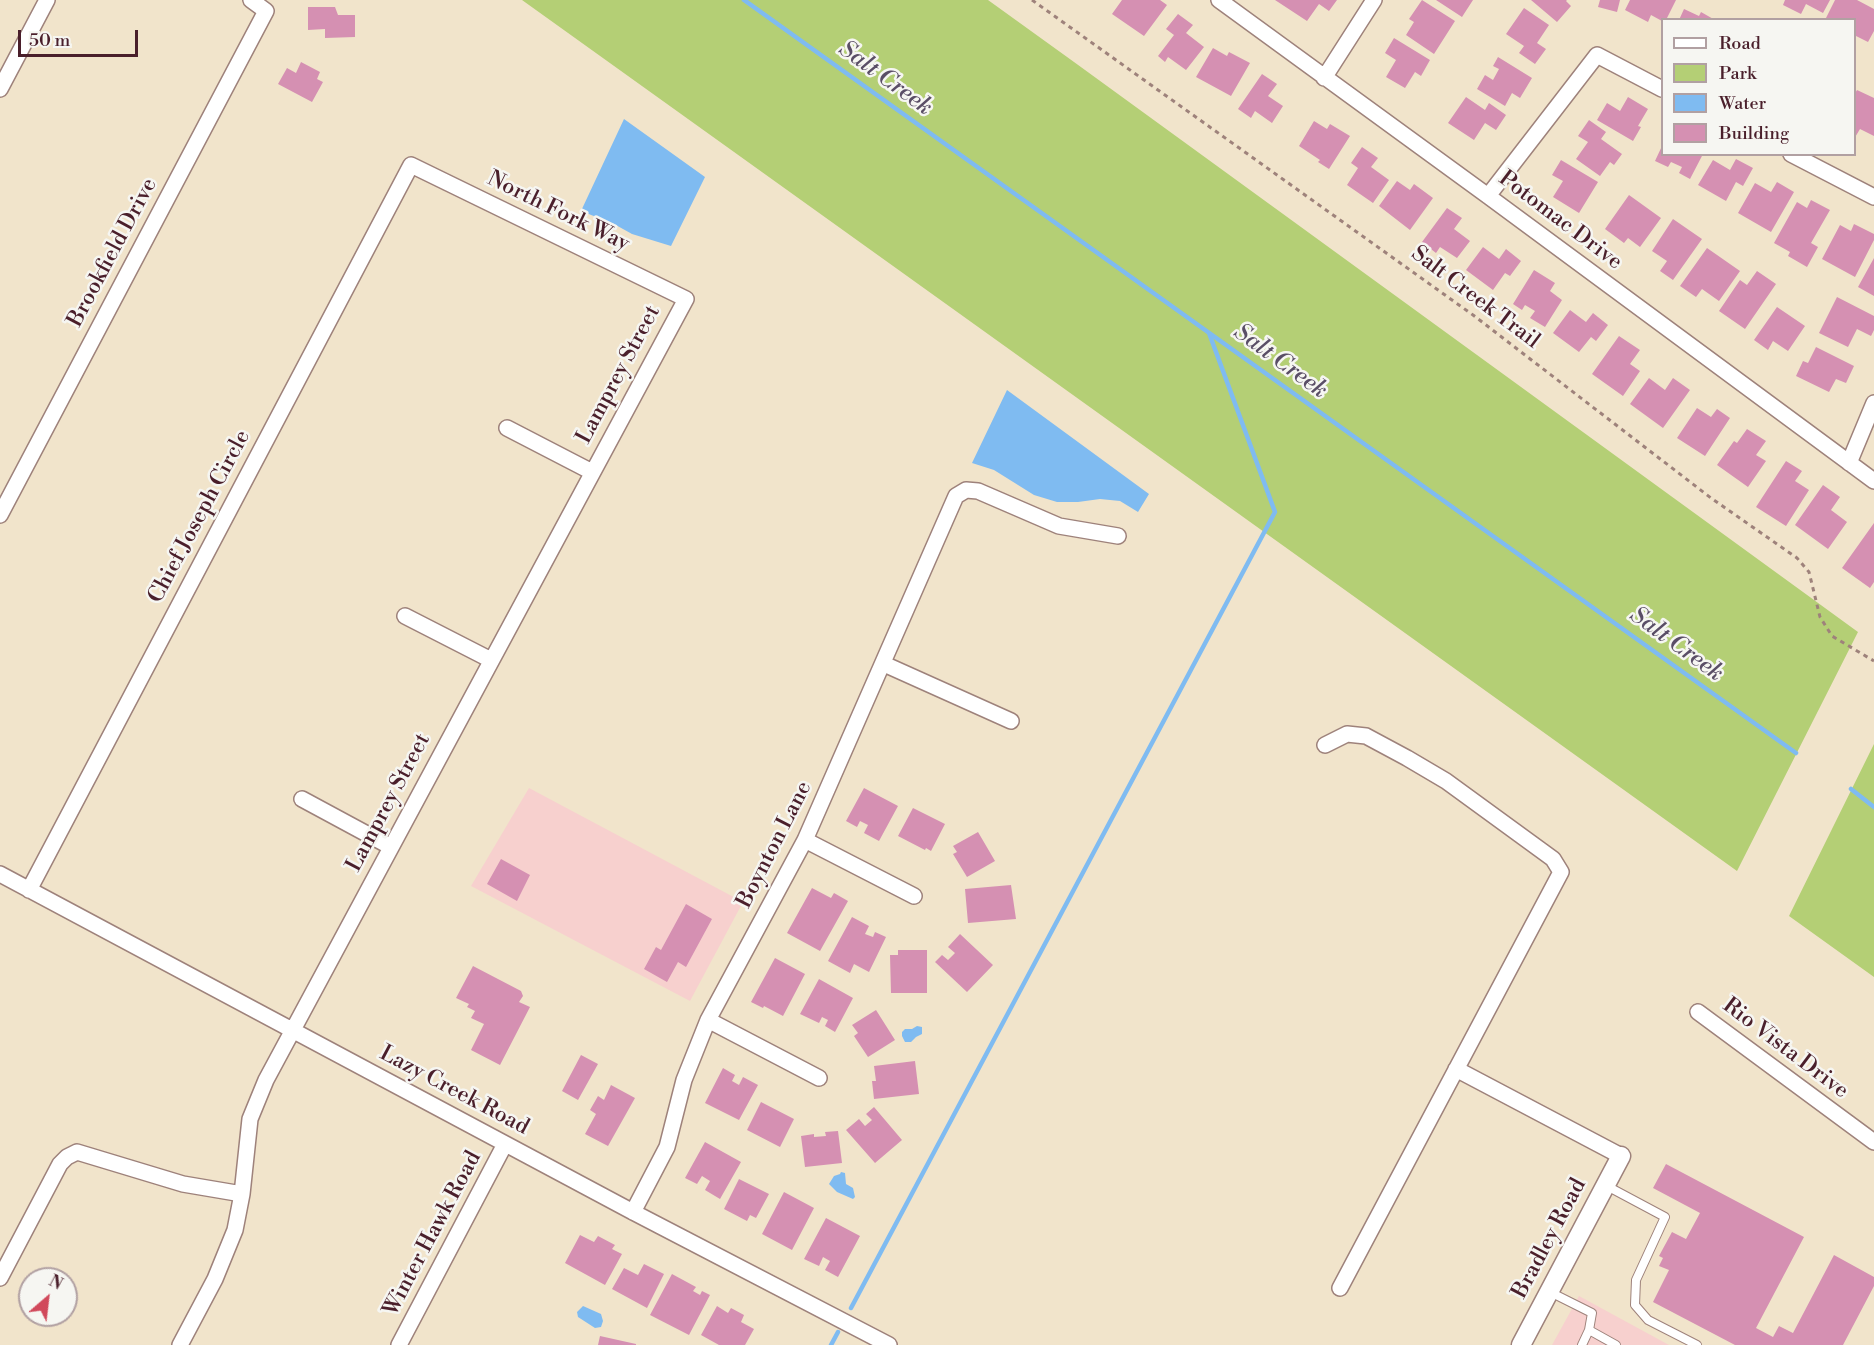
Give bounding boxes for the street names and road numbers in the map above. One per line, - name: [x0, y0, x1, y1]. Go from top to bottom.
- street label: North Fork Way: [483, 166, 633, 258]
- street label: Potomac Drive: [1493, 166, 1627, 276]
- street label: Brookfield Drive: [63, 174, 163, 332]
- street label: Salt Creek Trail: [1406, 241, 1544, 355]
- street label: Lamprey Street: [571, 301, 667, 449]
- street label: Chief Joseph Circle: [143, 426, 257, 608]
- street label: Lamprey Street: [341, 729, 437, 877]
- street label: Boynton Lane: [732, 777, 818, 913]
- street label: Rio Vista Drive: [1717, 993, 1853, 1105]
- street label: Lazy Creek Road: [375, 1041, 533, 1141]
- street label: Winter Hawk Road: [378, 1147, 488, 1321]
- street label: Bradley Road: [1507, 1174, 1593, 1304]

